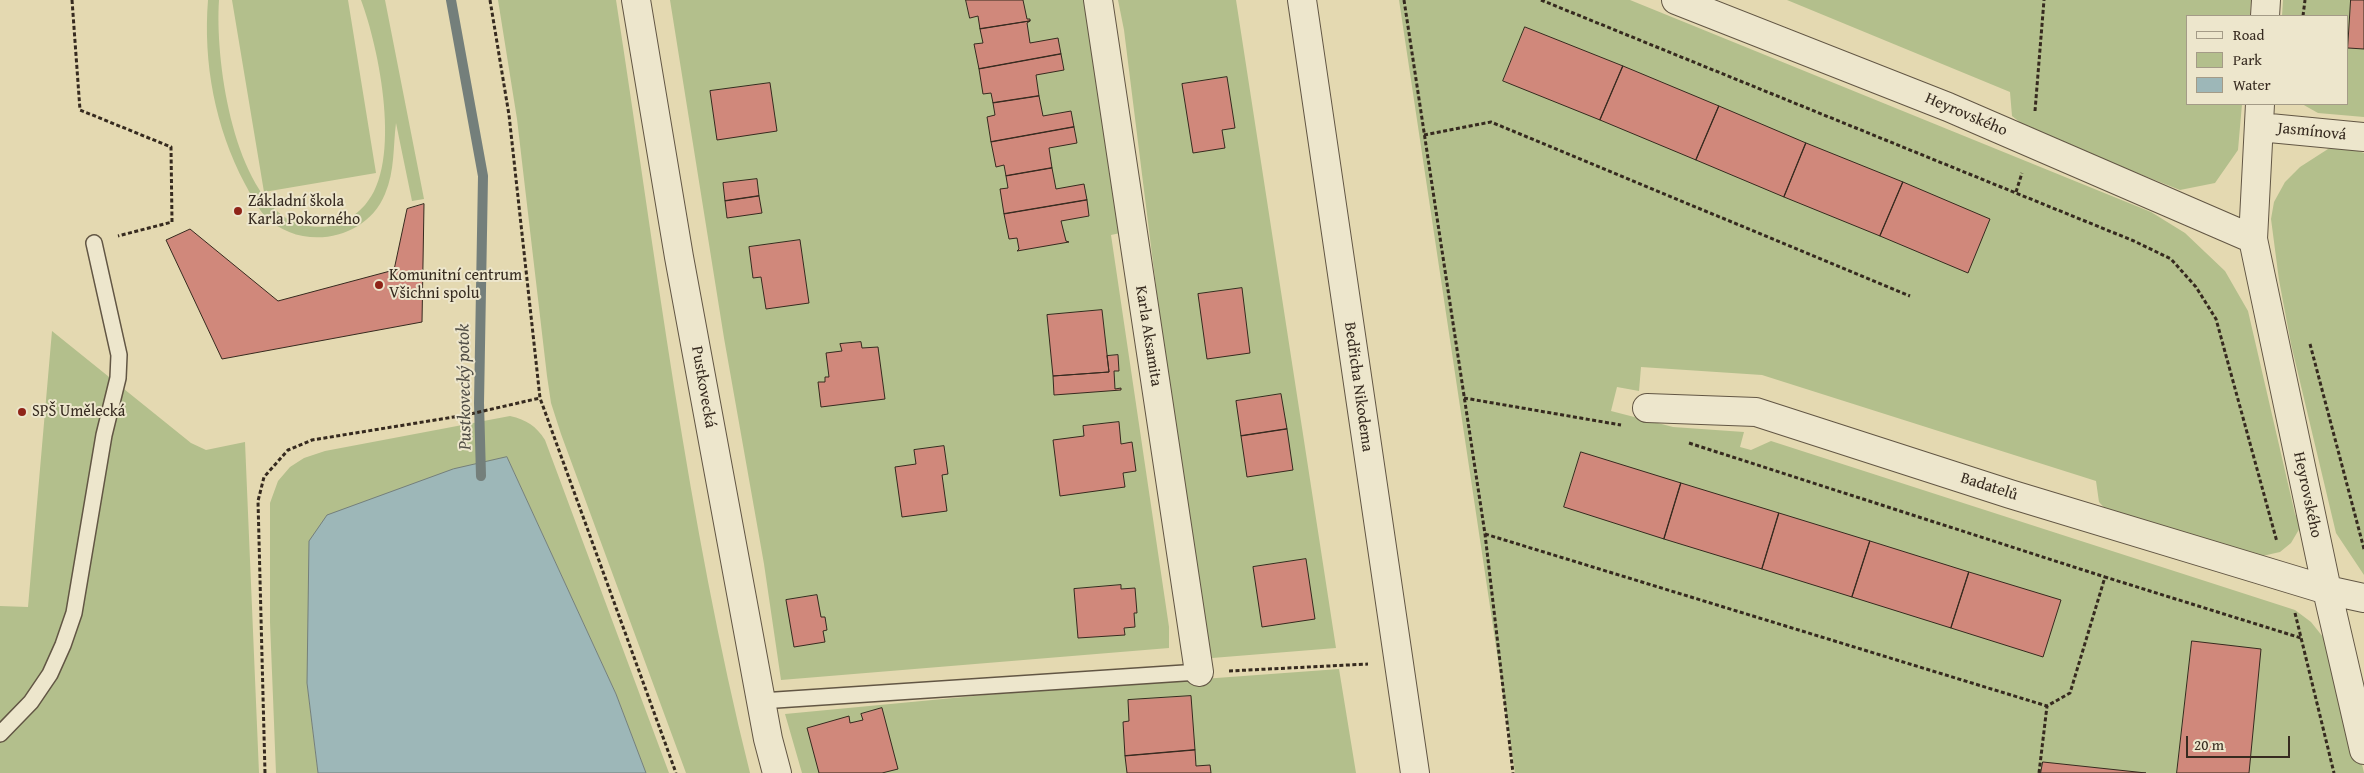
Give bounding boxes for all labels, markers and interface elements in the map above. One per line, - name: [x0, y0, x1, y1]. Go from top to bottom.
- legend: [2186, 15, 2349, 105]
- text: Road: [2233, 24, 2264, 45]
- text: Park: [2233, 49, 2262, 70]
- text: Water: [2233, 74, 2271, 95]
- street label: Heyrovského: [1922, 89, 2010, 141]
- street label: Jasmínová: [2277, 119, 2347, 145]
- place label: Základní škola Karla Pokorného: [248, 192, 360, 230]
- marker: Základní škola Karla Pokorného: [232, 205, 244, 217]
- place label: Komunitní centrum Všichni spolu: [389, 266, 522, 304]
- marker: Komunitní centrum Všichni spolu: [373, 279, 385, 291]
- street label: Karla Aksamita: [1131, 284, 1165, 388]
- street label: Bedřicha Nikodema: [1339, 321, 1377, 453]
- water label: Pustkovecký potok: [453, 324, 477, 450]
- street label: Pustkovecká: [686, 345, 720, 429]
- place label: SPŠ Umělecká: [32, 402, 125, 422]
- marker: SPŠ Umělecká: [16, 406, 28, 418]
- street label: Heyrovského: [2289, 450, 2325, 540]
- street label: Badatelů: [1958, 469, 2020, 505]
- scale bar: [2189, 726, 2293, 758]
- text: 20 m: [2194, 734, 2224, 755]

